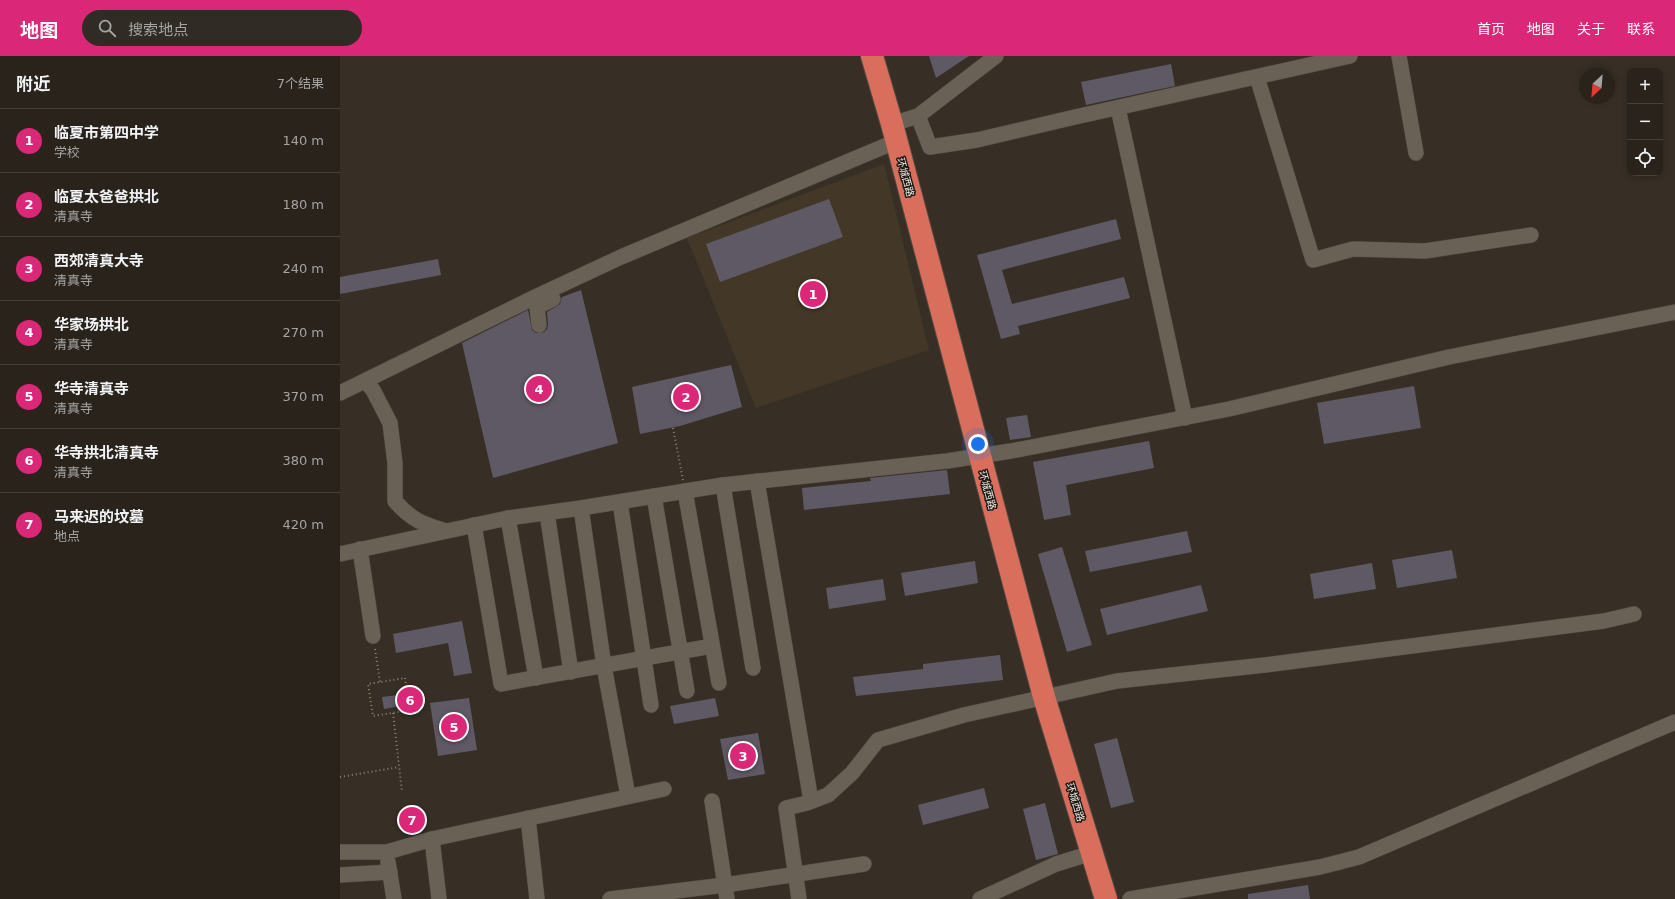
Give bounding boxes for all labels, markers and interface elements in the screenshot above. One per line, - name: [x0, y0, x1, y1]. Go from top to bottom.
- search box: [82, 10, 362, 46]
- icon: search: [96, 17, 118, 39]
- text: 地图: [20, 19, 58, 41]
- text: 搜索地点: [128, 21, 188, 39]
- text: 首页: [1477, 21, 1505, 37]
- text: 地图: [1527, 21, 1555, 37]
- text: 关于: [1577, 21, 1605, 37]
- text: 联系: [1627, 21, 1655, 37]
- north arrow: [1579, 68, 1615, 104]
- map controls: [1627, 68, 1663, 176]
- button: +: [1627, 68, 1663, 104]
- text: 附近: [16, 74, 50, 94]
- text: 7个结果: [277, 76, 324, 91]
- button: −: [1627, 104, 1663, 140]
- text: 临夏市第四中学: [54, 124, 159, 142]
- text: 1: [24, 133, 34, 148]
- text: 140 m: [282, 133, 324, 148]
- button: locate: [1627, 140, 1663, 176]
- text: 学校: [54, 145, 80, 160]
- street label: 环城西路: [895, 156, 916, 198]
- text: 临夏太爸爸拱北: [54, 188, 159, 206]
- text: 2: [24, 197, 34, 212]
- text: 180 m: [282, 197, 324, 212]
- text: 清真寺: [54, 209, 93, 224]
- text: 西郊清真大寺: [54, 252, 144, 270]
- text: 3: [24, 261, 34, 276]
- text: 240 m: [282, 261, 324, 276]
- text: 清真寺: [54, 273, 93, 288]
- pin: 1: [800, 279, 826, 309]
- text: 华家场拱北: [54, 316, 129, 334]
- text: 4: [24, 325, 34, 340]
- text: 270 m: [282, 325, 324, 340]
- text: 清真寺: [54, 337, 93, 352]
- pin: 4: [526, 374, 552, 404]
- text: 华寺清真寺: [54, 380, 129, 398]
- pin: 2: [673, 382, 699, 412]
- text: 5: [24, 389, 34, 404]
- text: 370 m: [282, 389, 324, 404]
- text: 清真寺: [54, 401, 93, 416]
- your location: [968, 434, 988, 454]
- text: 华寺拱北清真寺: [54, 444, 159, 462]
- text: 6: [24, 453, 34, 468]
- text: 380 m: [282, 453, 324, 468]
- text: 清真寺: [54, 465, 93, 480]
- street label: 环城西路: [977, 469, 998, 511]
- text: 马来迟的坟墓: [54, 508, 144, 526]
- text: 7: [24, 517, 34, 532]
- text: 420 m: [282, 517, 324, 532]
- text: 地点: [54, 529, 80, 544]
- pin: 6: [397, 685, 423, 715]
- pin: 5: [441, 712, 467, 742]
- pin: 3: [730, 741, 756, 771]
- street label: 环城西路: [1064, 781, 1087, 823]
- pin: 7: [399, 805, 425, 835]

